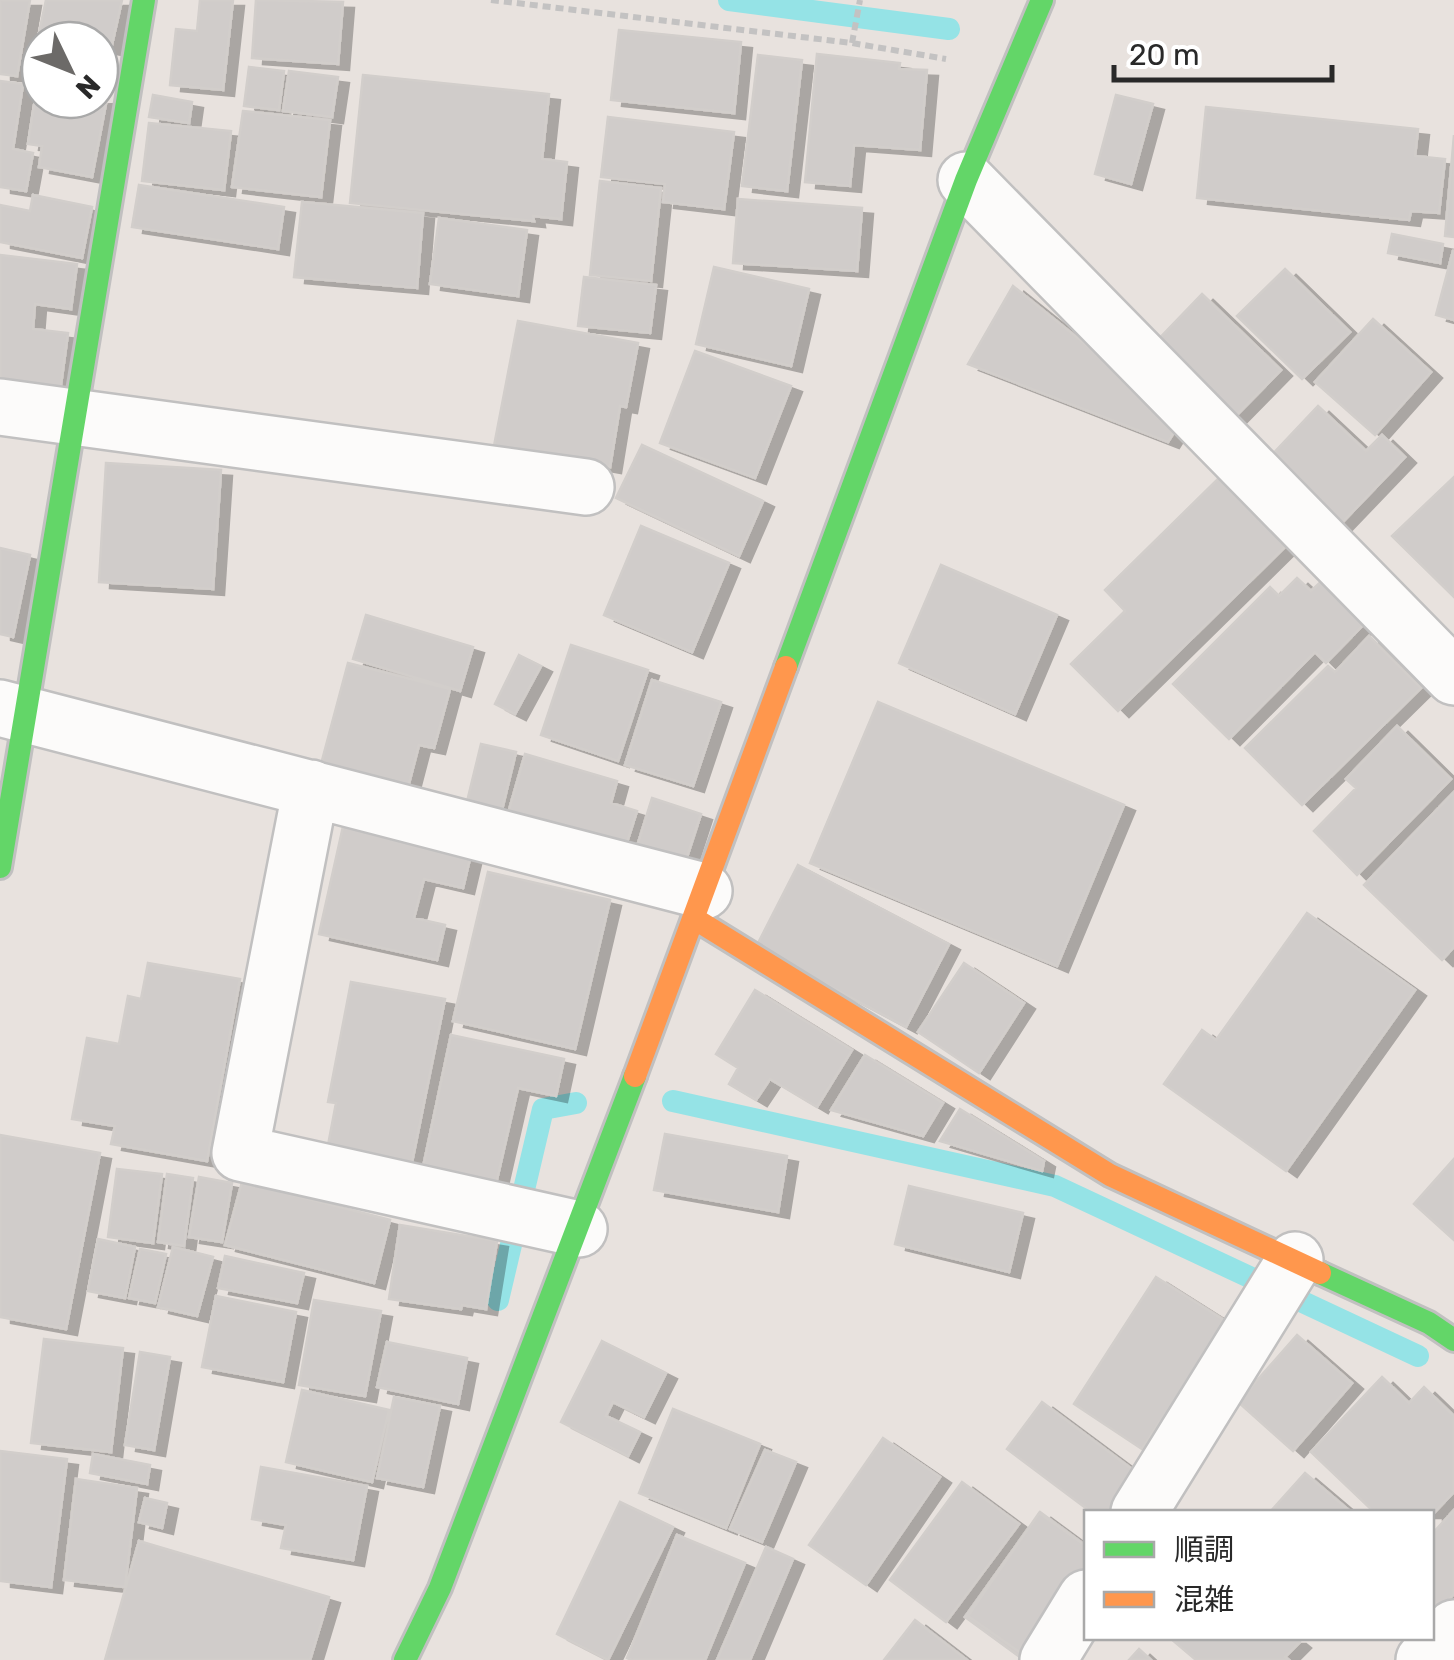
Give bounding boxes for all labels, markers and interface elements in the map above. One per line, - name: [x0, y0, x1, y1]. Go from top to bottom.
- north arrow: [20, 20, 120, 120]
- scale bar: [1114, 20, 1332, 82]
- text: 20 m: [1129, 37, 1200, 73]
- text: N: [69, 68, 107, 105]
- legend: [1084, 1510, 1434, 1640]
- text: 順調: [1174, 1532, 1234, 1568]
- text: 混雑: [1174, 1582, 1234, 1618]

